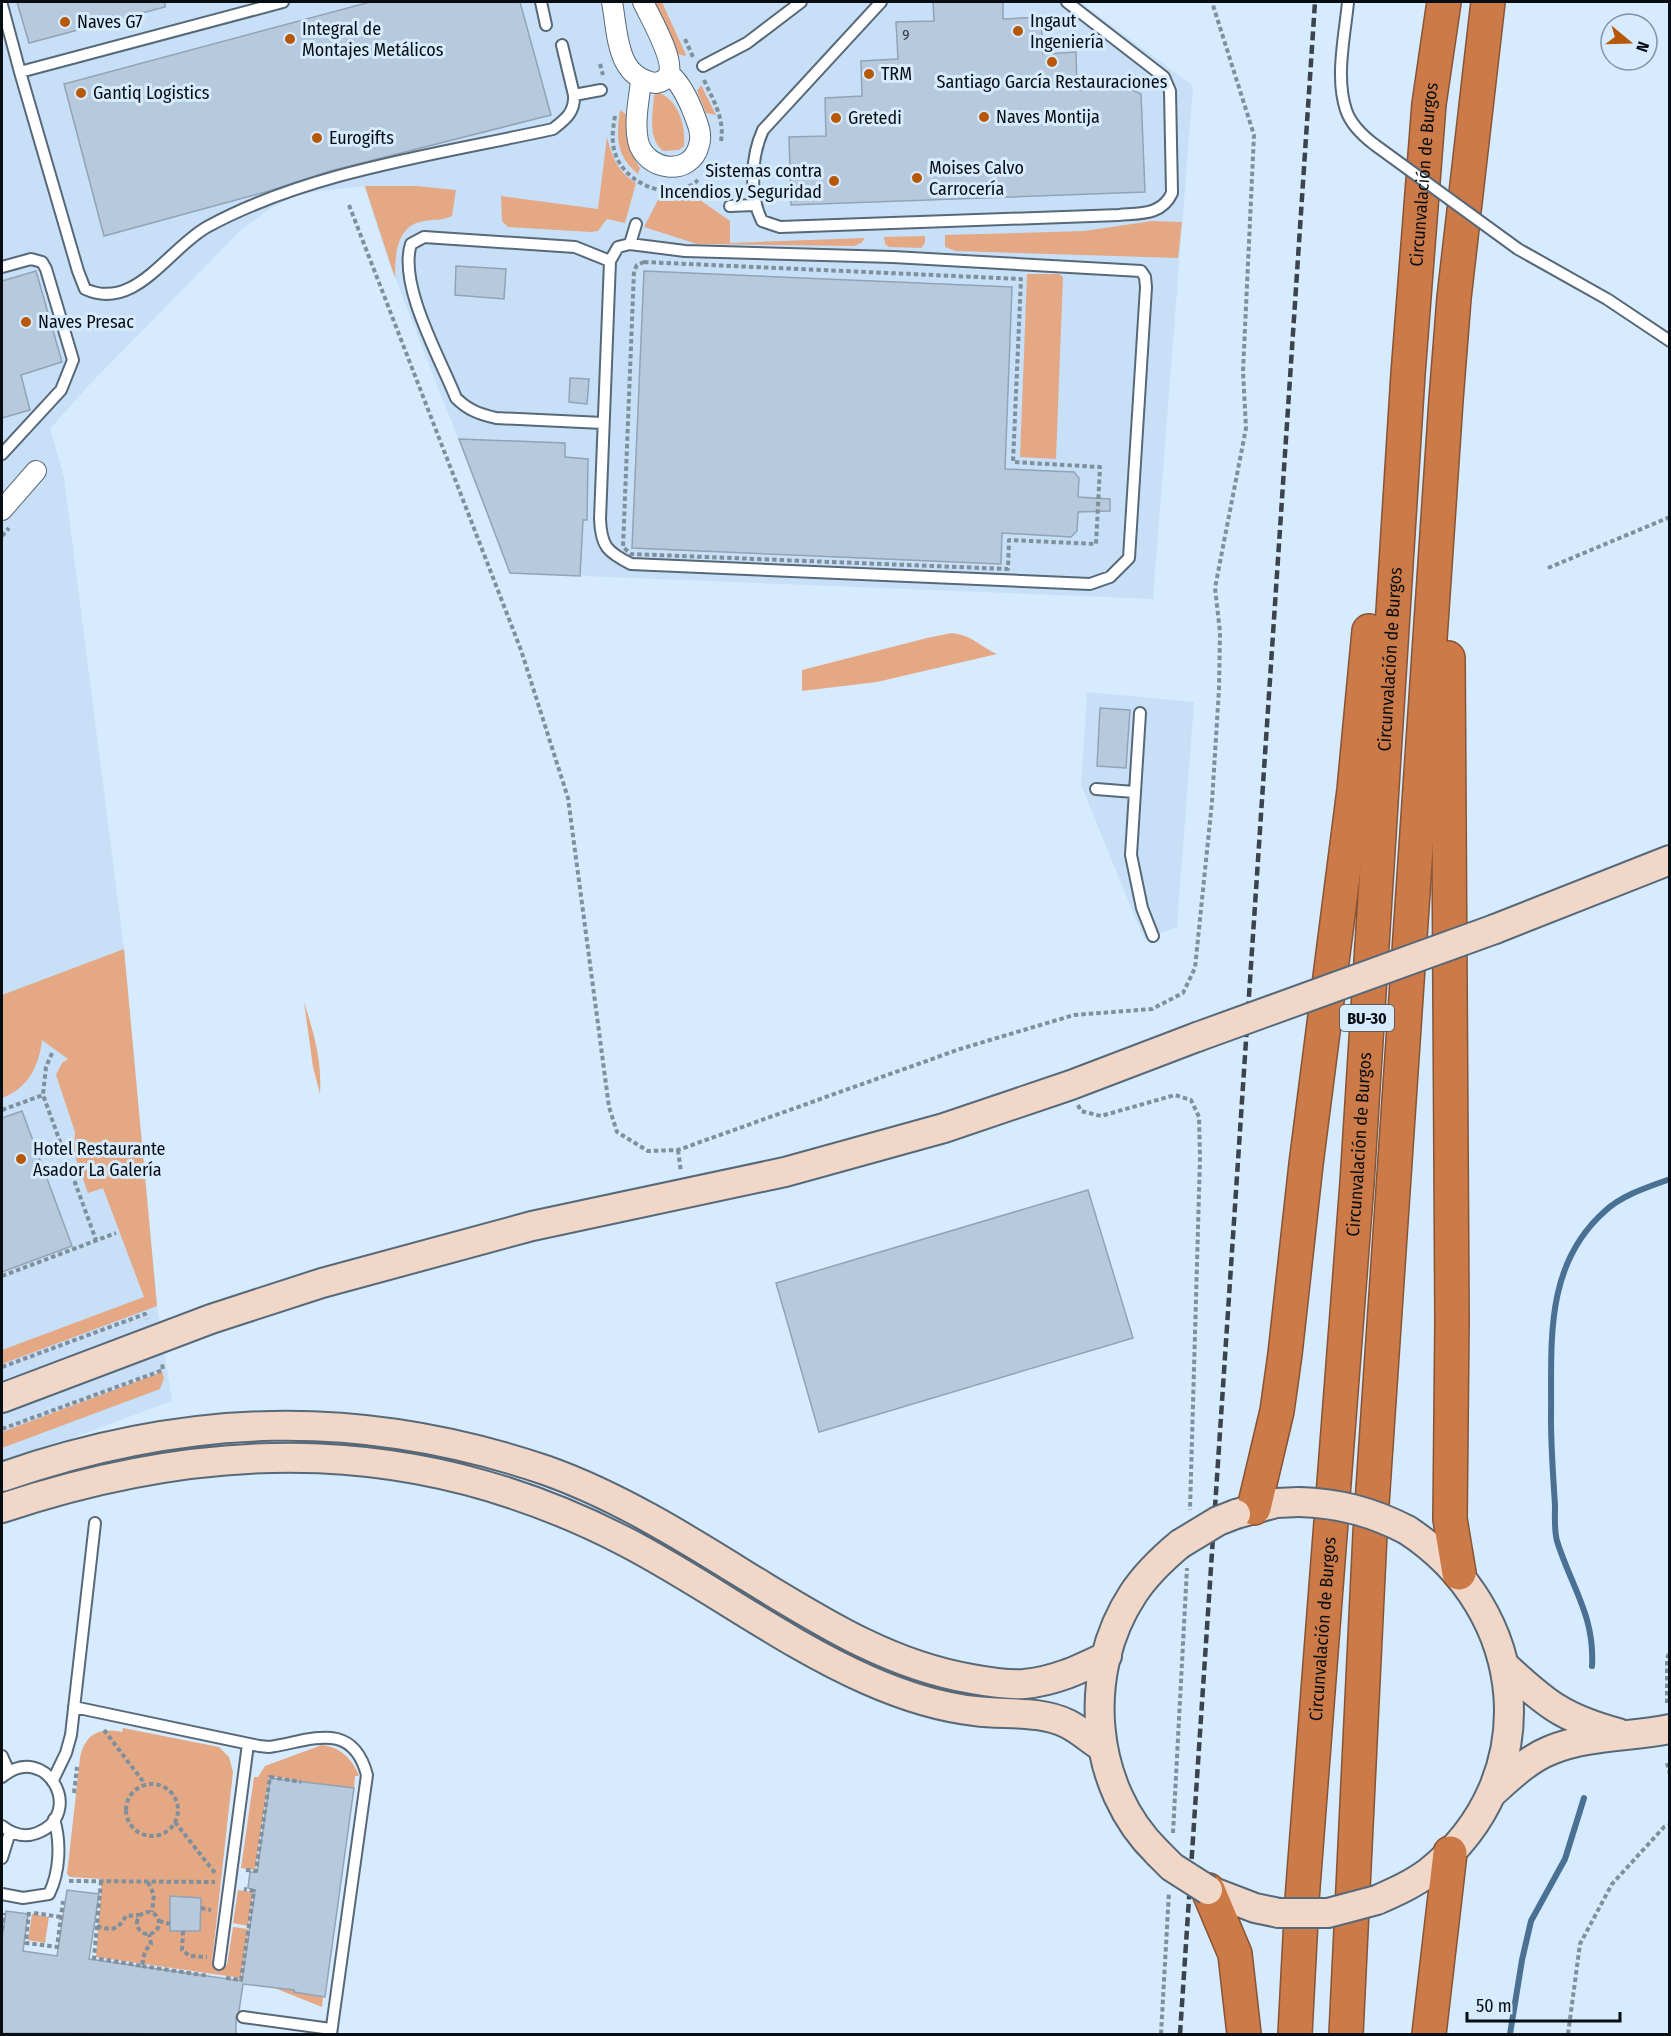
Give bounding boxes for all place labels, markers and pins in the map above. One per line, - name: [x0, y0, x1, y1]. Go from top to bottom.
- place label: Ingaut Ingeniería: [1030, 10, 1104, 53]
- place label: Naves G7: [77, 11, 143, 33]
- marker: Naves G7: [58, 15, 72, 29]
- place label: Integral de Montajes Metálicos: [302, 18, 444, 61]
- marker: Ingaut Ingeniería: [1011, 24, 1025, 38]
- marker: Integral de Montajes Metálicos: [283, 32, 297, 46]
- marker: Santiago García Restauraciones: [1045, 55, 1059, 69]
- place label: TRM: [881, 63, 912, 85]
- marker: TRM: [862, 67, 876, 81]
- place label: Santiago García Restauraciones: [937, 71, 1168, 93]
- place label: Gantiq Logistics: [93, 82, 210, 104]
- marker: Gantiq Logistics: [74, 86, 88, 100]
- place label: Naves Montija: [996, 106, 1100, 128]
- place label: Gretedi: [848, 107, 902, 129]
- marker: Naves Montija: [977, 110, 991, 124]
- marker: Gretedi: [829, 111, 843, 125]
- place label: Eurogifts: [329, 127, 394, 149]
- marker: Eurogifts: [310, 131, 324, 145]
- place label: Moises Calvo Carrocería: [929, 157, 1024, 200]
- place label: Sistemas contra Incendios y Seguridad: [660, 160, 822, 203]
- marker: Moises Calvo Carrocería: [910, 171, 924, 185]
- marker: Sistemas contra Incendios y Seguridad: [827, 174, 841, 188]
- place label: Naves Presac: [38, 311, 134, 333]
- marker: Naves Presac: [19, 315, 33, 329]
- place label: Hotel Restaurante Asador La Galería: [33, 1138, 166, 1181]
- marker: Hotel Restaurante Asador La Galería: [14, 1152, 28, 1166]

